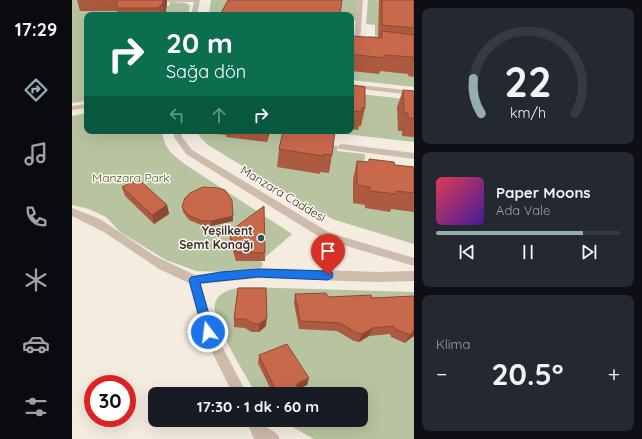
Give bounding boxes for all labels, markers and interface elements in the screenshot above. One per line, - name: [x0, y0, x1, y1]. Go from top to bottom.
- text: 17:29: [15, 18, 57, 41]
- text: 20 m: [166, 25, 233, 60]
- icon: right: [100, 28, 152, 80]
- text: 22: [504, 55, 552, 107]
- text: Sağa dön: [166, 60, 246, 83]
- icon: directions: [22, 76, 50, 104]
- text: km/h: [510, 103, 546, 121]
- icon: left: [166, 104, 188, 126]
- icon: ahead: [208, 104, 230, 126]
- icon: right: [250, 104, 272, 126]
- icon: music: [22, 140, 50, 168]
- street label: Manzara Caddesi: [238, 162, 329, 225]
- park label: Manzara Park: [92, 170, 170, 185]
- text: Paper Moons: [496, 183, 591, 202]
- text: Ada Vale: [496, 202, 550, 218]
- icon: phone: [22, 203, 50, 231]
- place label: Yeşilkent Semt Konağı: [179, 223, 253, 252]
- marker: Yeşilkent Semt Konağı: [256, 233, 266, 243]
- pin: [311, 234, 345, 275]
- icon: arrive: [317, 240, 339, 262]
- icon: previous: [456, 241, 478, 263]
- icon: pause: [517, 241, 539, 263]
- icon: next: [578, 241, 600, 263]
- icon: climate: [22, 266, 50, 294]
- position arrow: [187, 311, 229, 353]
- icon: car: [22, 330, 50, 358]
- text: Klima: [436, 336, 470, 352]
- text: 20.5°: [492, 355, 564, 393]
- text: −: [436, 360, 447, 388]
- text: +: [608, 360, 620, 388]
- speed limit sign: 30: [84, 375, 136, 427]
- icon: filters: [22, 393, 50, 421]
- text: 17:30 · 1 dk · 60 m: [197, 397, 319, 416]

